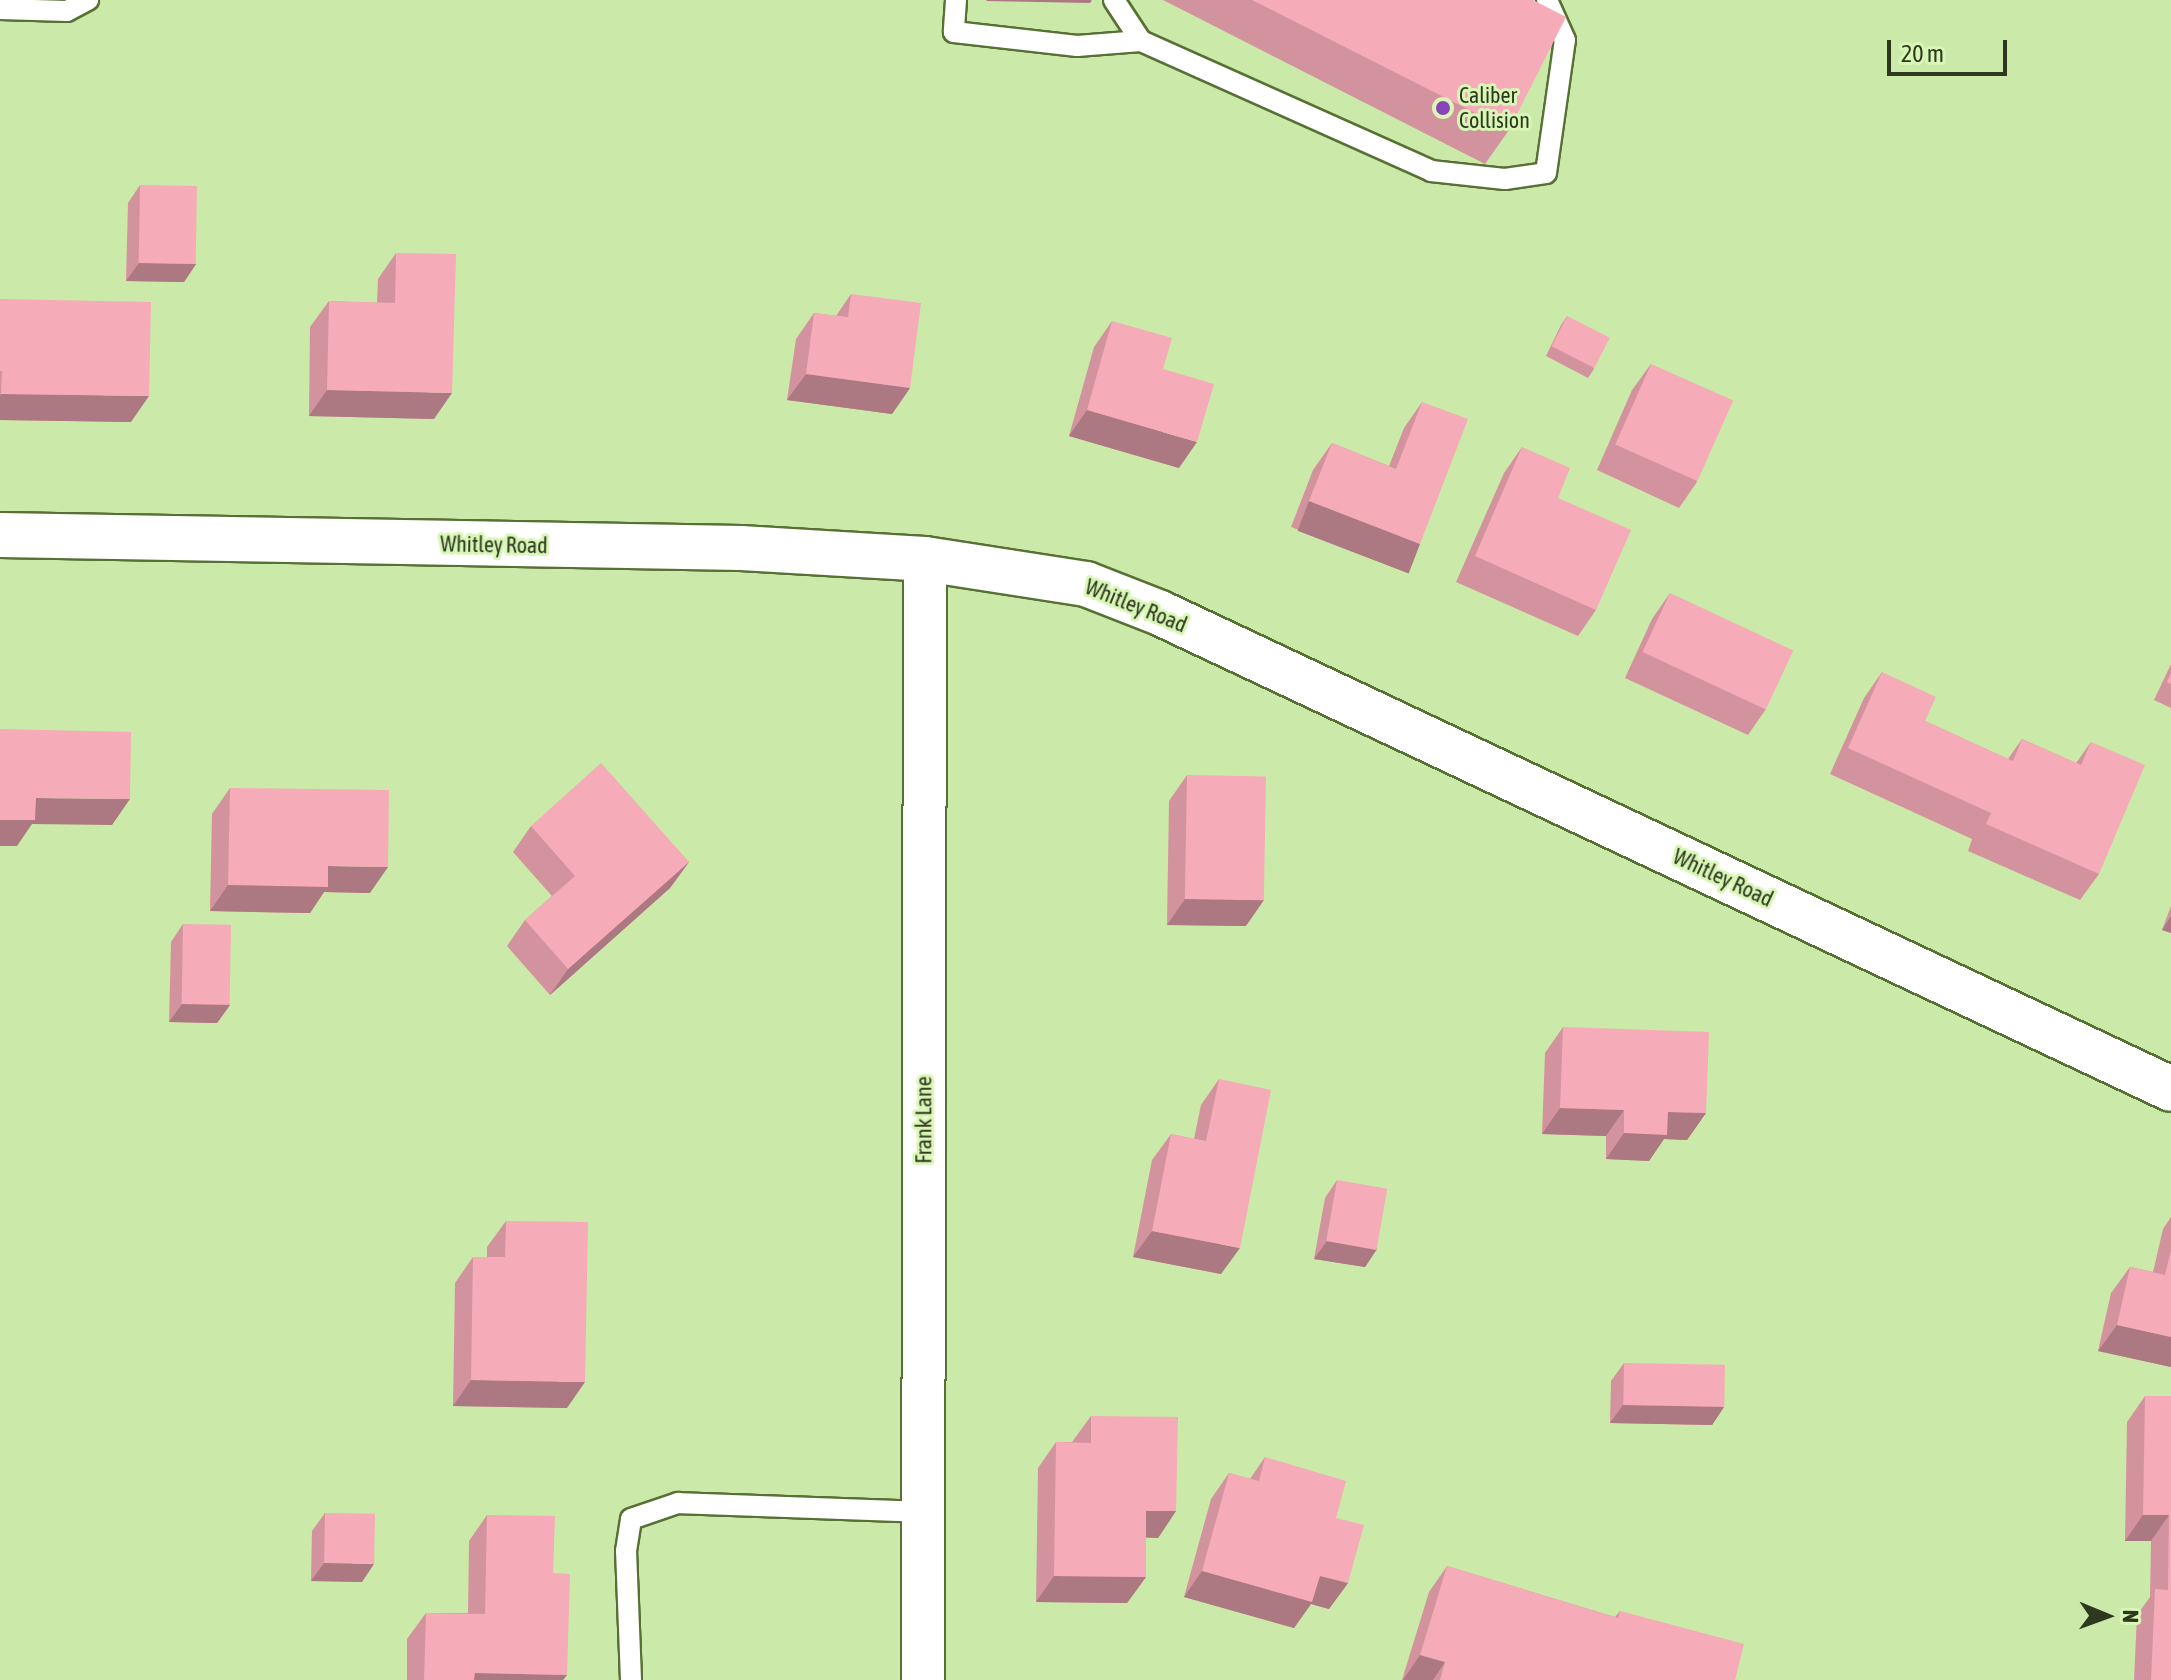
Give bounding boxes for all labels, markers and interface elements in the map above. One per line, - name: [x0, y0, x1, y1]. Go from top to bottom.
- scale bar: [1891, 24, 2011, 74]
- text: 20 m: [1901, 40, 1944, 67]
- place label: Caliber Collision: [1459, 82, 1530, 134]
- marker: Caliber Collision: [1434, 99, 1452, 117]
- street label: Whitley Road: [440, 531, 548, 559]
- street label: Whitley Road: [1081, 574, 1191, 638]
- street label: Whitley Road: [1669, 843, 1777, 913]
- street label: Frank Lane: [911, 1076, 937, 1164]
- north arrow: [2067, 1576, 2147, 1656]
- text: N: [2118, 1610, 2144, 1623]

